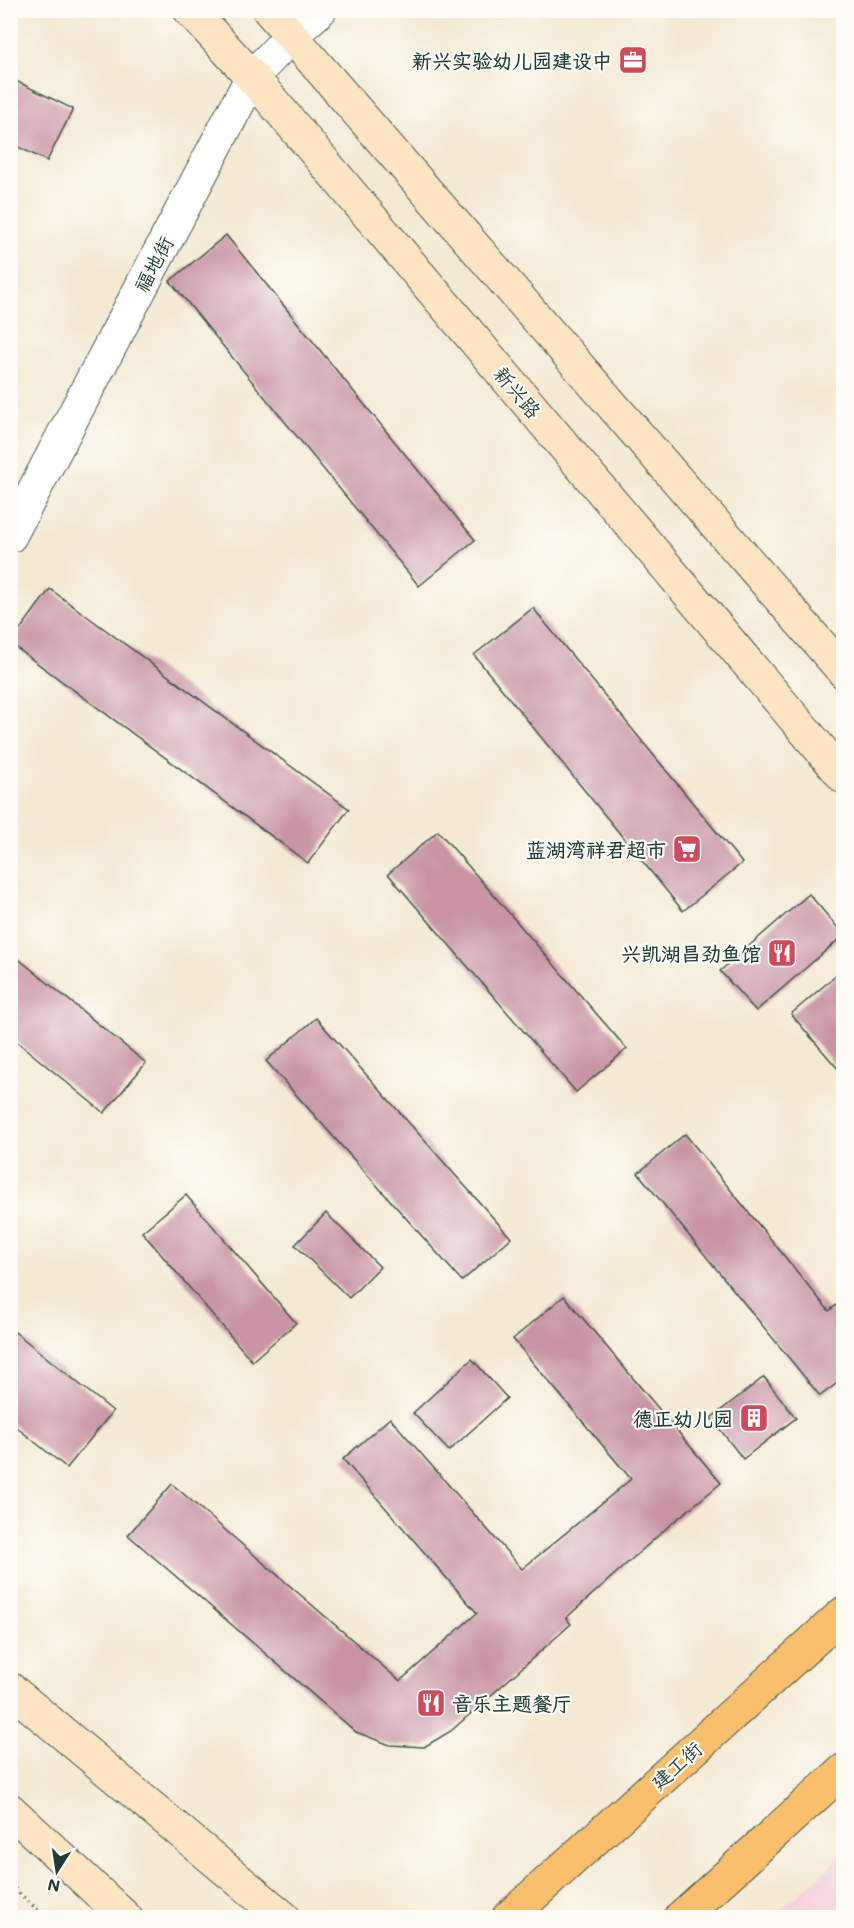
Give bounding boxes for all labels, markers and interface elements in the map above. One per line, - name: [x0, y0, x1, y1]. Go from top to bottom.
- office icon: 新兴实验幼儿园建设中: [617, 44, 649, 76]
- place label: 新兴实验幼儿园建设中: [412, 47, 612, 73]
- street label: 福地街: [127, 231, 179, 297]
- street label: 新兴路: [489, 361, 548, 424]
- supermarket icon: 蓝湖湾祥君超市: [671, 833, 703, 865]
- place label: 蓝湖湾祥君超市: [526, 836, 666, 862]
- restaurant icon: 兴凯湖昌劲鱼馆: [766, 937, 798, 969]
- place label: 兴凯湖昌劲鱼馆: [621, 940, 761, 966]
- building icon: 德正幼儿园: [738, 1402, 770, 1434]
- place label: 德正幼儿园: [633, 1405, 733, 1431]
- restaurant icon: 音乐主题餐厅: [415, 1687, 447, 1719]
- place label: 音乐主题餐厅: [452, 1690, 572, 1716]
- street label: 建工街: [645, 1735, 707, 1795]
- north arrow: [27, 1841, 87, 1901]
- text: N: [46, 1875, 62, 1898]

